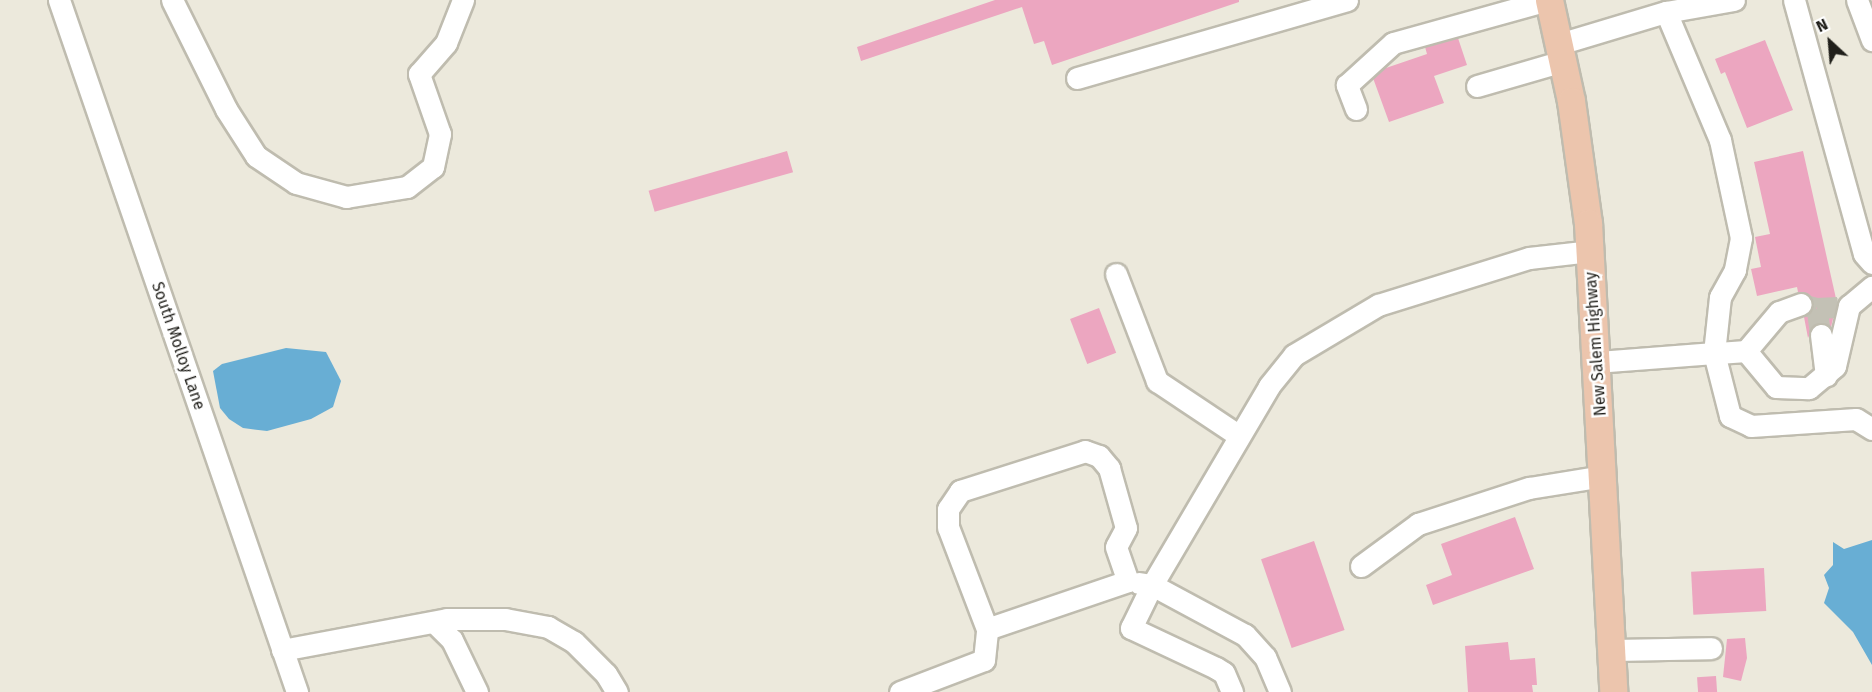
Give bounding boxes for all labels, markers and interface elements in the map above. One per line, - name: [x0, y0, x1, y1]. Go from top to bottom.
- north arrow: [1800, 12, 1860, 72]
- text: N: [1813, 15, 1831, 36]
- street label: New Salem Highway: [1581, 271, 1611, 417]
- street label: South Molloy Lane: [147, 280, 209, 412]

